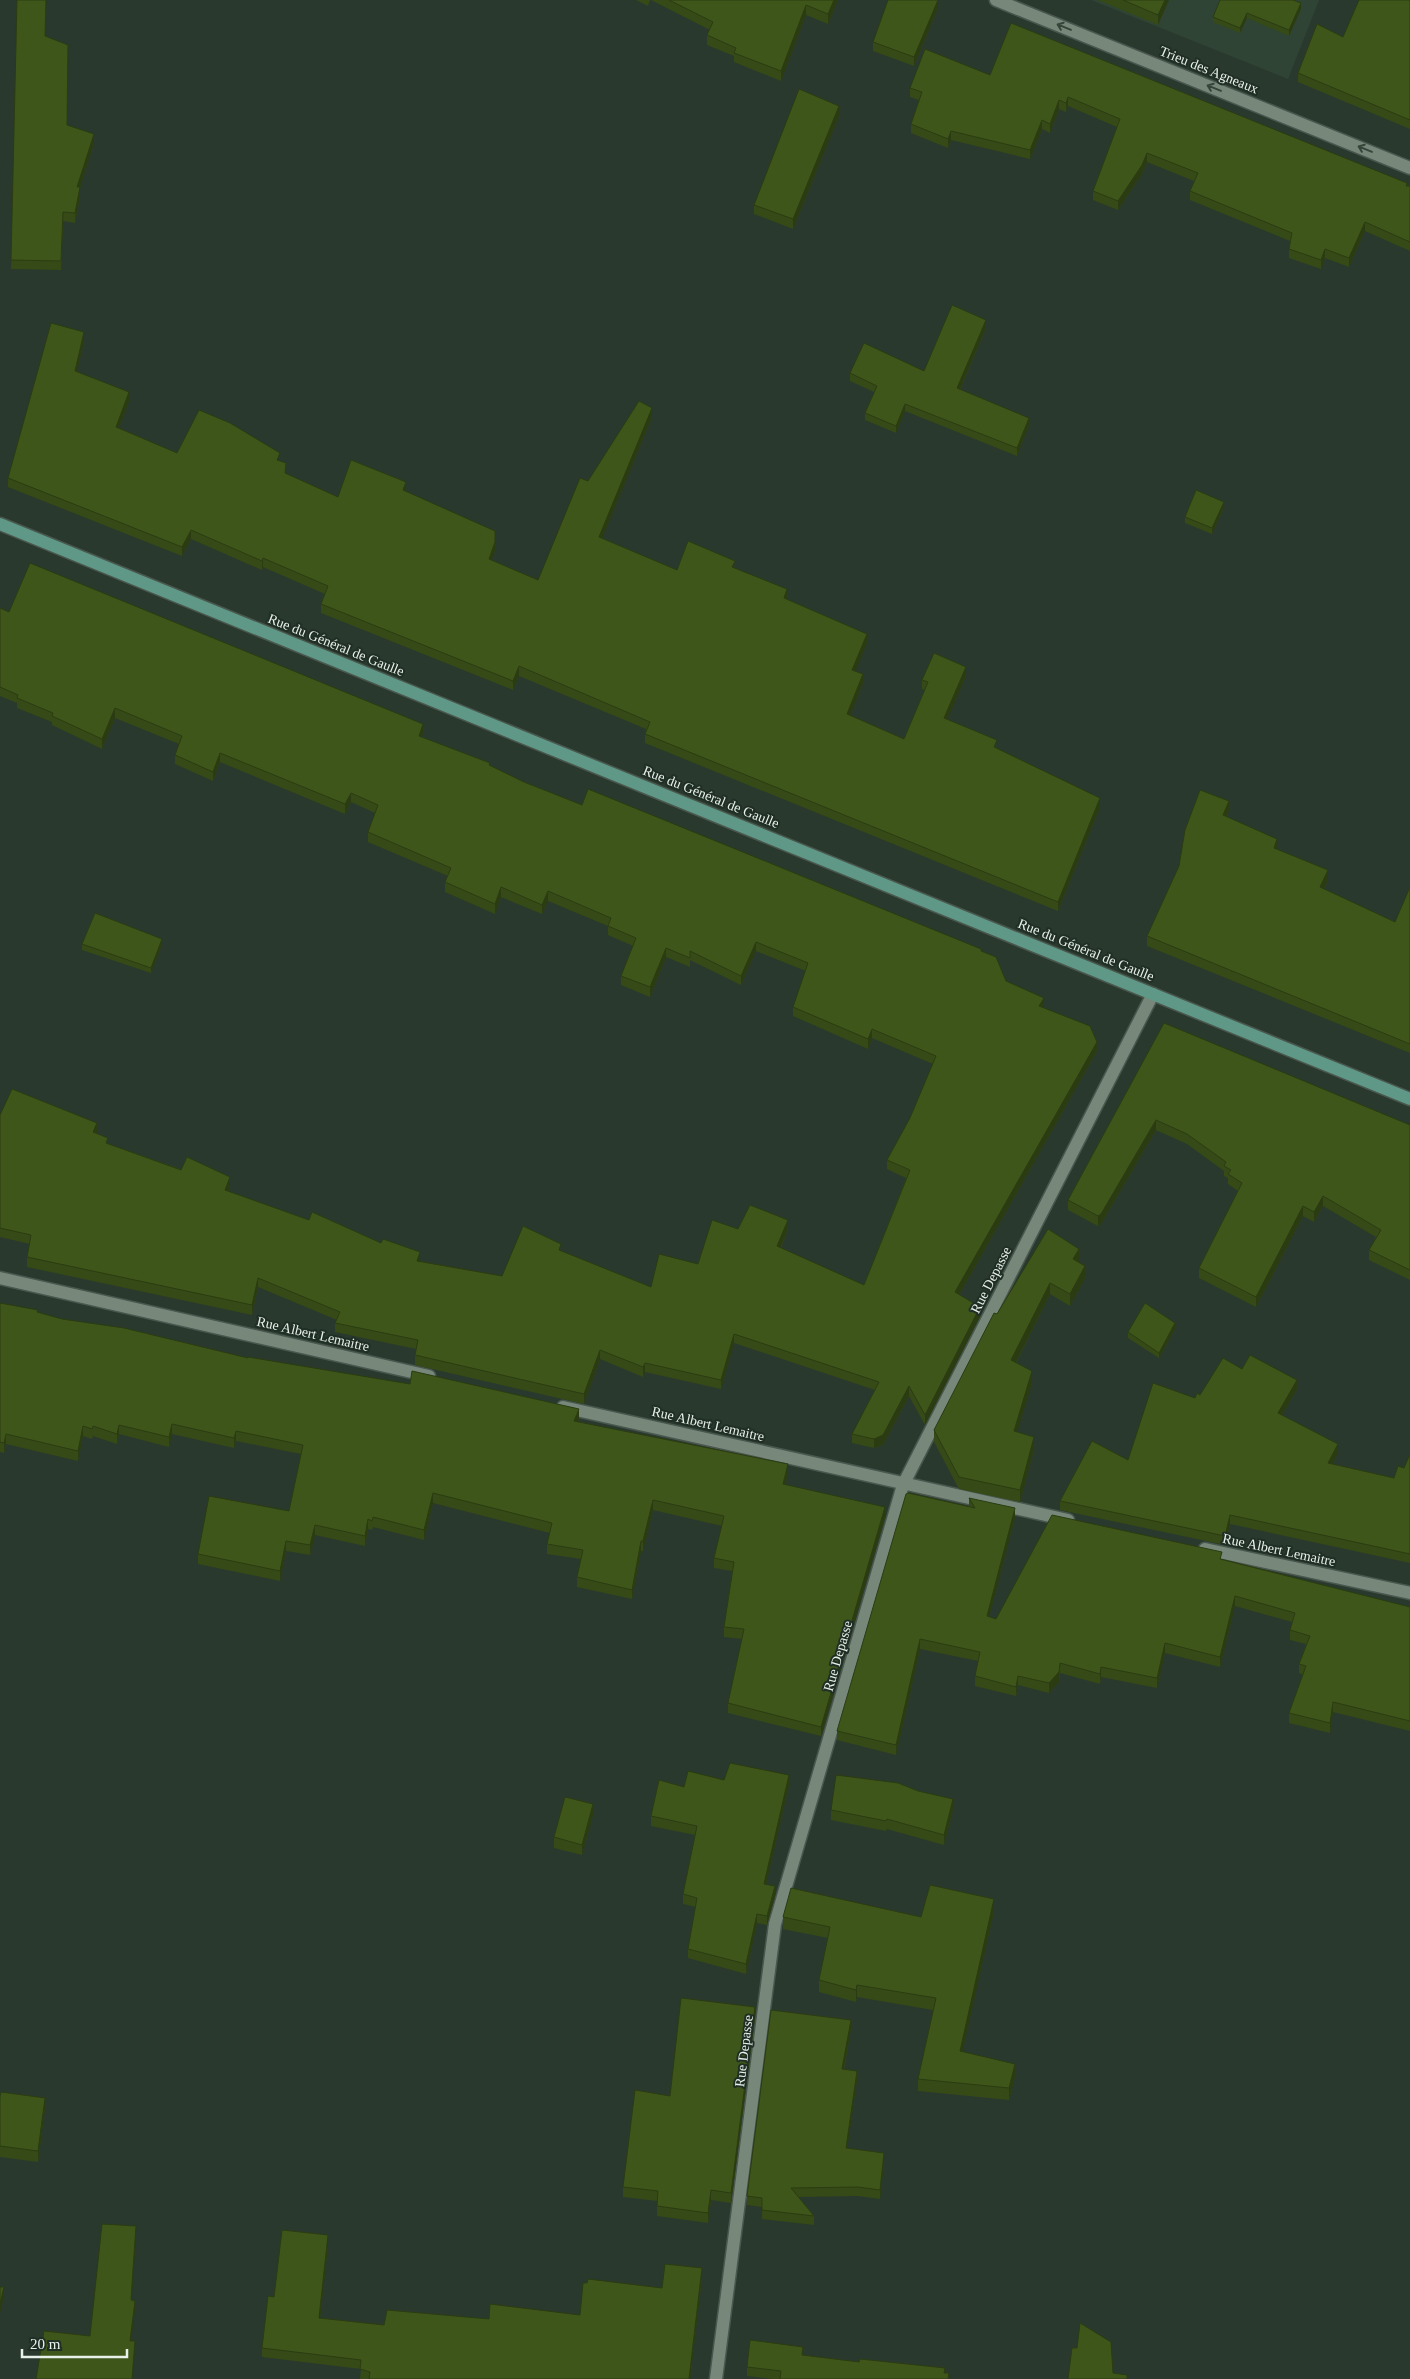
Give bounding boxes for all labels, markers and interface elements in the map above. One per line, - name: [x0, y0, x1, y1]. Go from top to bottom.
- one-way arrow: [1056, 22, 1071, 31]
- street label: Trieu des Agneaux: [1157, 43, 1261, 97]
- one-way arrow: [1207, 83, 1222, 93]
- one-way arrow: [1358, 144, 1373, 154]
- street label: Rue du Général de Gaulle: [266, 611, 406, 679]
- street label: Rue du Général de Gaulle: [641, 763, 781, 831]
- street label: Rue du Général de Gaulle: [1016, 916, 1156, 984]
- street label: Rue Depasse: [968, 1244, 1014, 1316]
- street label: Rue Albert Lemaitre: [255, 1314, 371, 1354]
- street label: Rue Albert Lemaitre: [650, 1404, 766, 1444]
- street label: Rue Albert Lemaitre: [1221, 1531, 1337, 1569]
- street label: Rue Depasse: [821, 1619, 855, 1693]
- street label: Rue Depasse: [732, 2014, 756, 2088]
- scale bar: [22, 2326, 128, 2358]
- text: 20 m: [30, 2336, 61, 2352]

